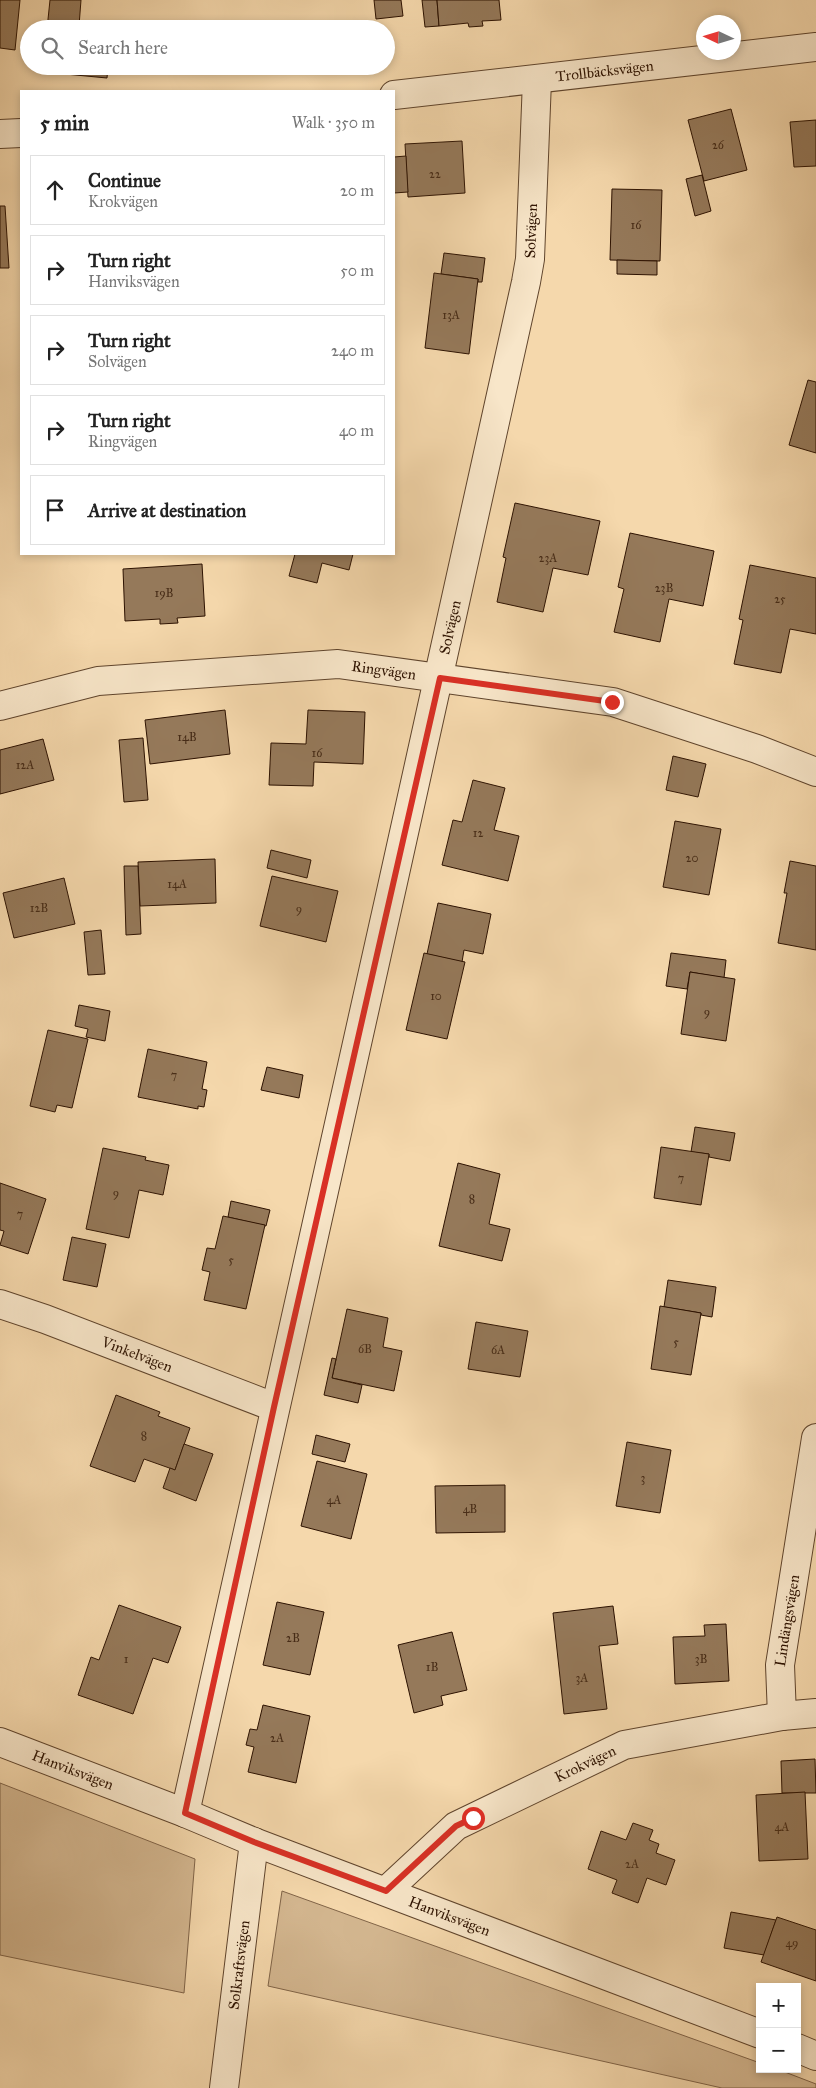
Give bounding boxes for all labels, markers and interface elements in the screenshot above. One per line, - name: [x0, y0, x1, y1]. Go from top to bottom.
- north arrow: [696, 15, 741, 60]
- search box: [20, 20, 395, 75]
- icon: search: [38, 34, 66, 62]
- text: Search here: [78, 36, 168, 59]
- street label: Trollbäcksvägen: [555, 57, 655, 86]
- text: 5 min: [40, 110, 89, 136]
- text: Walk · 350 m: [292, 113, 375, 132]
- house number: 26: [712, 138, 725, 152]
- house number: 22: [429, 167, 441, 181]
- text: Continue: [88, 169, 161, 192]
- icon: ahead: [41, 176, 69, 204]
- text: 20 m: [340, 181, 374, 200]
- text: Krokvägen: [88, 192, 158, 211]
- street label: Solvägen: [521, 203, 541, 259]
- house number: 16: [631, 218, 642, 232]
- text: Turn right: [88, 249, 171, 272]
- icon: right: [41, 256, 69, 284]
- text: 50 m: [340, 261, 374, 280]
- text: Hanviksvägen: [88, 272, 180, 291]
- house number: 13A: [442, 308, 460, 322]
- text: Turn right: [88, 329, 171, 352]
- icon: right: [41, 336, 69, 364]
- text: 240 m: [331, 341, 374, 360]
- text: Solvägen: [88, 352, 147, 371]
- text: Turn right: [88, 409, 171, 432]
- icon: right: [41, 416, 69, 444]
- text: 40 m: [339, 421, 374, 440]
- text: Ringvägen: [88, 432, 157, 451]
- icon: arrive: [41, 496, 69, 524]
- text: Arrive at destination: [88, 499, 246, 522]
- house number: 23A: [539, 551, 557, 565]
- house number: 23B: [655, 581, 673, 595]
- house number: 19B: [154, 586, 174, 600]
- house number: 25: [774, 592, 786, 606]
- street label: Solvägen: [435, 598, 465, 656]
- street label: Ringvägen: [350, 657, 417, 684]
- route end: [601, 691, 624, 714]
- house number: 14B: [177, 730, 197, 744]
- house number: 16: [312, 746, 323, 760]
- house number: 12A: [16, 758, 34, 772]
- house number: 12: [473, 826, 483, 840]
- house number: 20: [686, 851, 698, 865]
- house number: 14A: [167, 877, 187, 891]
- house number: 12B: [30, 901, 48, 915]
- house number: 9: [296, 902, 302, 916]
- house number: 10: [430, 989, 442, 1003]
- house number: 9: [704, 1005, 710, 1019]
- house number: 7: [171, 1068, 177, 1082]
- house number: 7: [678, 1171, 684, 1185]
- house number: 9: [113, 1186, 119, 1200]
- house number: 8: [469, 1192, 475, 1206]
- house number: 7: [17, 1207, 23, 1221]
- house number: 5: [228, 1253, 234, 1267]
- street label: Vinkelvägen: [98, 1332, 175, 1376]
- house number: 5: [673, 1335, 679, 1349]
- house number: 6B: [358, 1342, 372, 1356]
- house number: 6A: [491, 1343, 505, 1357]
- house number: 8: [141, 1429, 147, 1443]
- house number: 3: [641, 1471, 646, 1485]
- house number: 4A: [327, 1493, 341, 1507]
- house number: 4B: [463, 1502, 477, 1516]
- street label: Lindängsvägen: [771, 1573, 803, 1668]
- house number: 2B: [286, 1631, 300, 1645]
- house number: 1: [124, 1652, 129, 1666]
- house number: 3B: [695, 1652, 707, 1666]
- house number: 1B: [426, 1660, 438, 1674]
- house number: 3A: [576, 1671, 588, 1685]
- house number: 2A: [270, 1731, 284, 1745]
- street label: Krokvägen: [552, 1741, 619, 1786]
- street label: Hanviksvägen: [29, 1746, 116, 1794]
- route start: [462, 1807, 485, 1830]
- house number: 4A: [775, 1820, 789, 1834]
- house number: 2A: [625, 1857, 639, 1871]
- street label: Hanviksvägen: [406, 1892, 493, 1940]
- street label: Solkraftsvägen: [225, 1919, 253, 2011]
- house number: 49: [785, 1936, 799, 1950]
- map controls: [756, 1983, 801, 2073]
- button: +: [756, 1983, 801, 2028]
- button: −: [756, 2028, 801, 2073]

